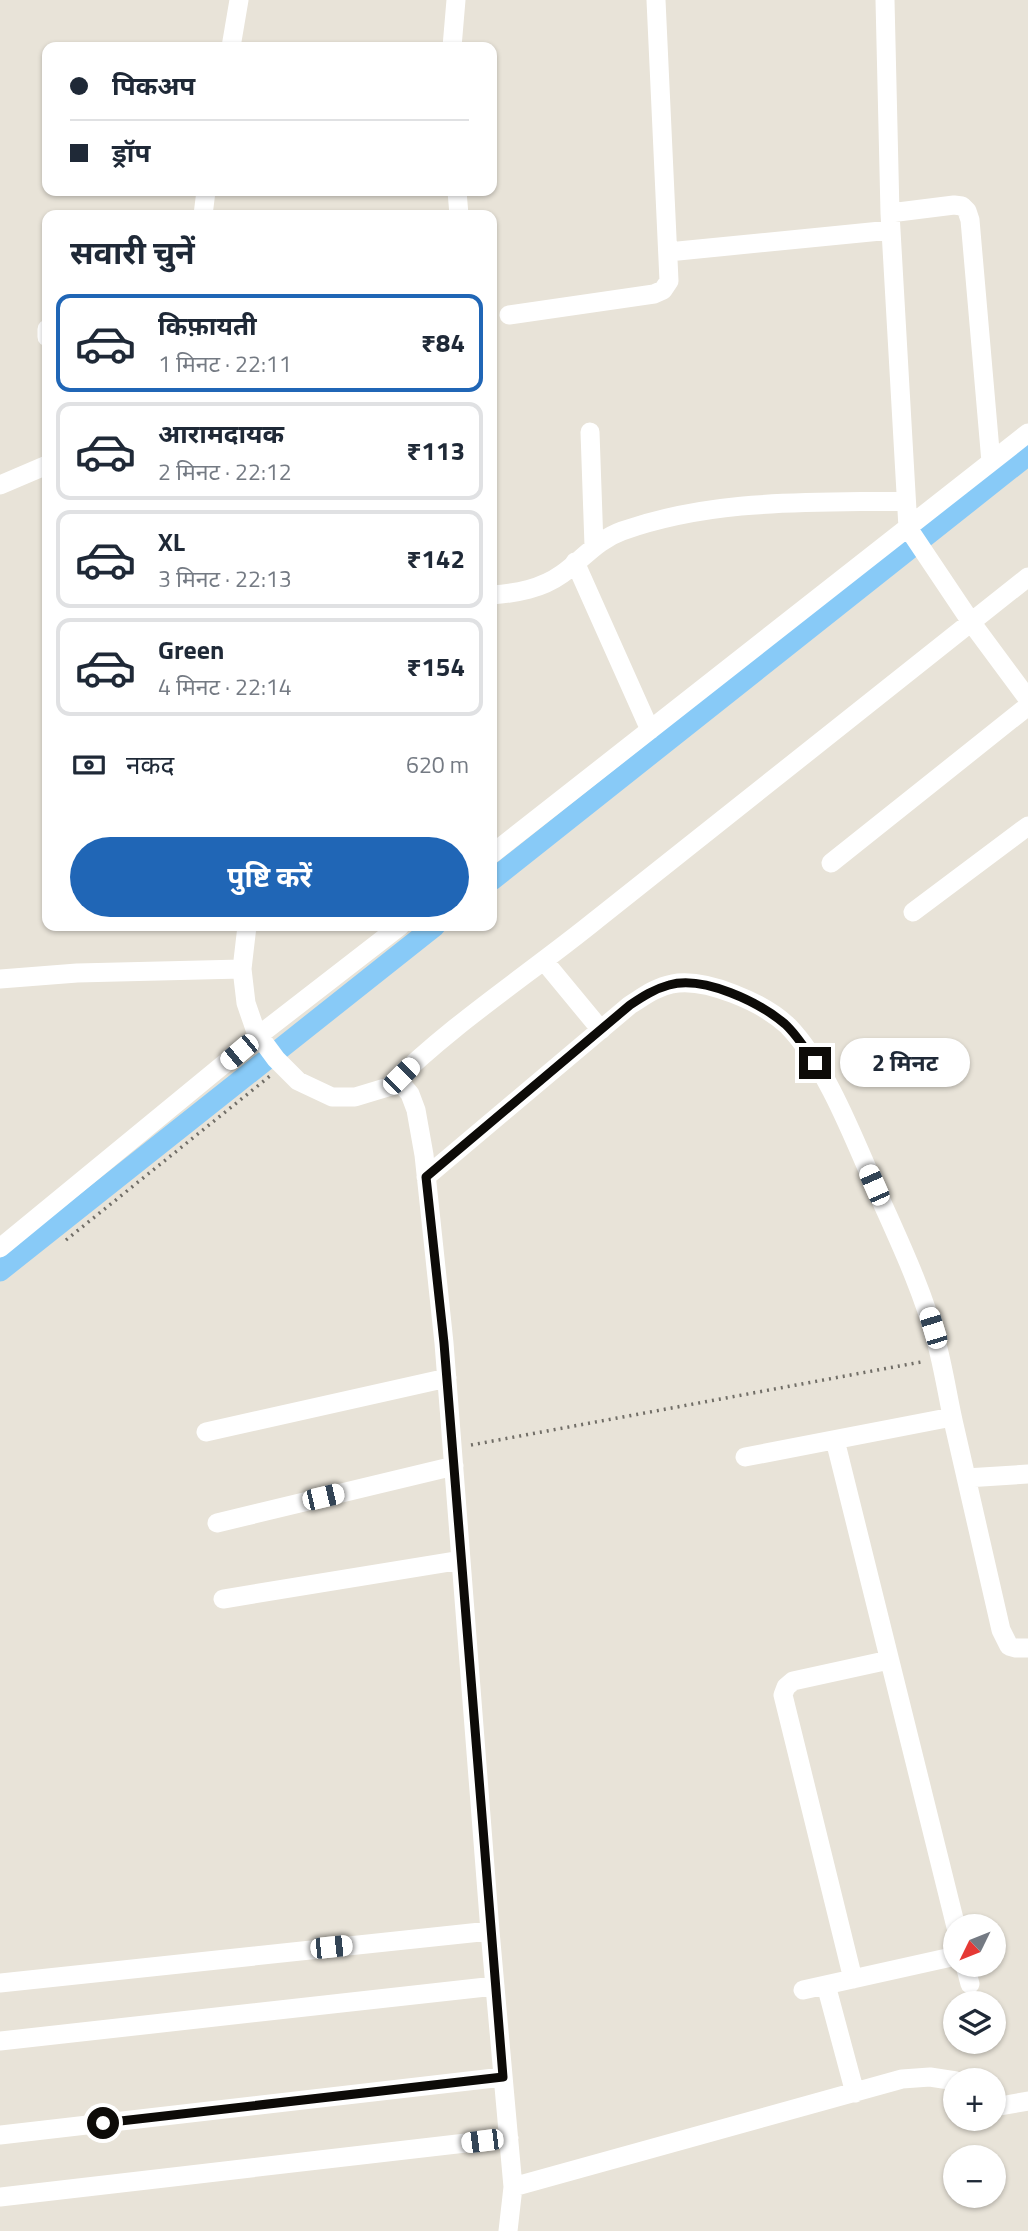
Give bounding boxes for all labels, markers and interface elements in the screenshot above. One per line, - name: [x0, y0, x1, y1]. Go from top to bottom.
- text: पिकअप: [112, 66, 195, 105]
- text: ड्रॉप: [112, 133, 150, 172]
- text: सवारी चुनें: [70, 228, 195, 276]
- text: किफ़ायती: [158, 306, 257, 345]
- icon: car: [74, 312, 137, 375]
- text: ₹84: [421, 323, 465, 362]
- text: 1 मिनट · 22:11: [158, 346, 292, 381]
- text: आरामदायक: [158, 414, 284, 453]
- icon: car: [74, 420, 137, 483]
- text: ₹113: [406, 431, 465, 470]
- text: 2 मिनट · 22:12: [158, 454, 292, 489]
- text: XL: [158, 522, 185, 561]
- icon: car: [74, 528, 137, 591]
- text: ₹142: [406, 539, 465, 578]
- text: 3 मिनट · 22:13: [158, 561, 292, 596]
- text: Green: [158, 630, 224, 669]
- icon: car: [74, 636, 137, 699]
- text: ₹154: [406, 647, 465, 686]
- text: 4 मिनट · 22:14: [158, 669, 292, 704]
- text: नकद: [126, 745, 174, 784]
- icon: cash: [70, 746, 108, 784]
- text: 620 m: [406, 747, 469, 782]
- button: पुष्टि करें: [70, 837, 469, 917]
- car: [217, 1030, 262, 1074]
- callout: 2 मिनट: [840, 1038, 969, 1088]
- text: 2 मिनट: [872, 1045, 938, 1080]
- route end: [799, 1047, 831, 1079]
- car: [379, 1054, 424, 1098]
- car: [856, 1162, 893, 1208]
- car: [917, 1305, 950, 1351]
- car: [301, 1482, 346, 1512]
- north arrow: [943, 1914, 1006, 1978]
- map controls: [943, 1914, 1006, 2208]
- car: [310, 1934, 353, 1960]
- button: layers: [943, 1991, 1006, 2054]
- button: +: [943, 2068, 1006, 2131]
- route start: [87, 2107, 119, 2139]
- car: [460, 2128, 505, 2154]
- button: −: [943, 2145, 1006, 2208]

